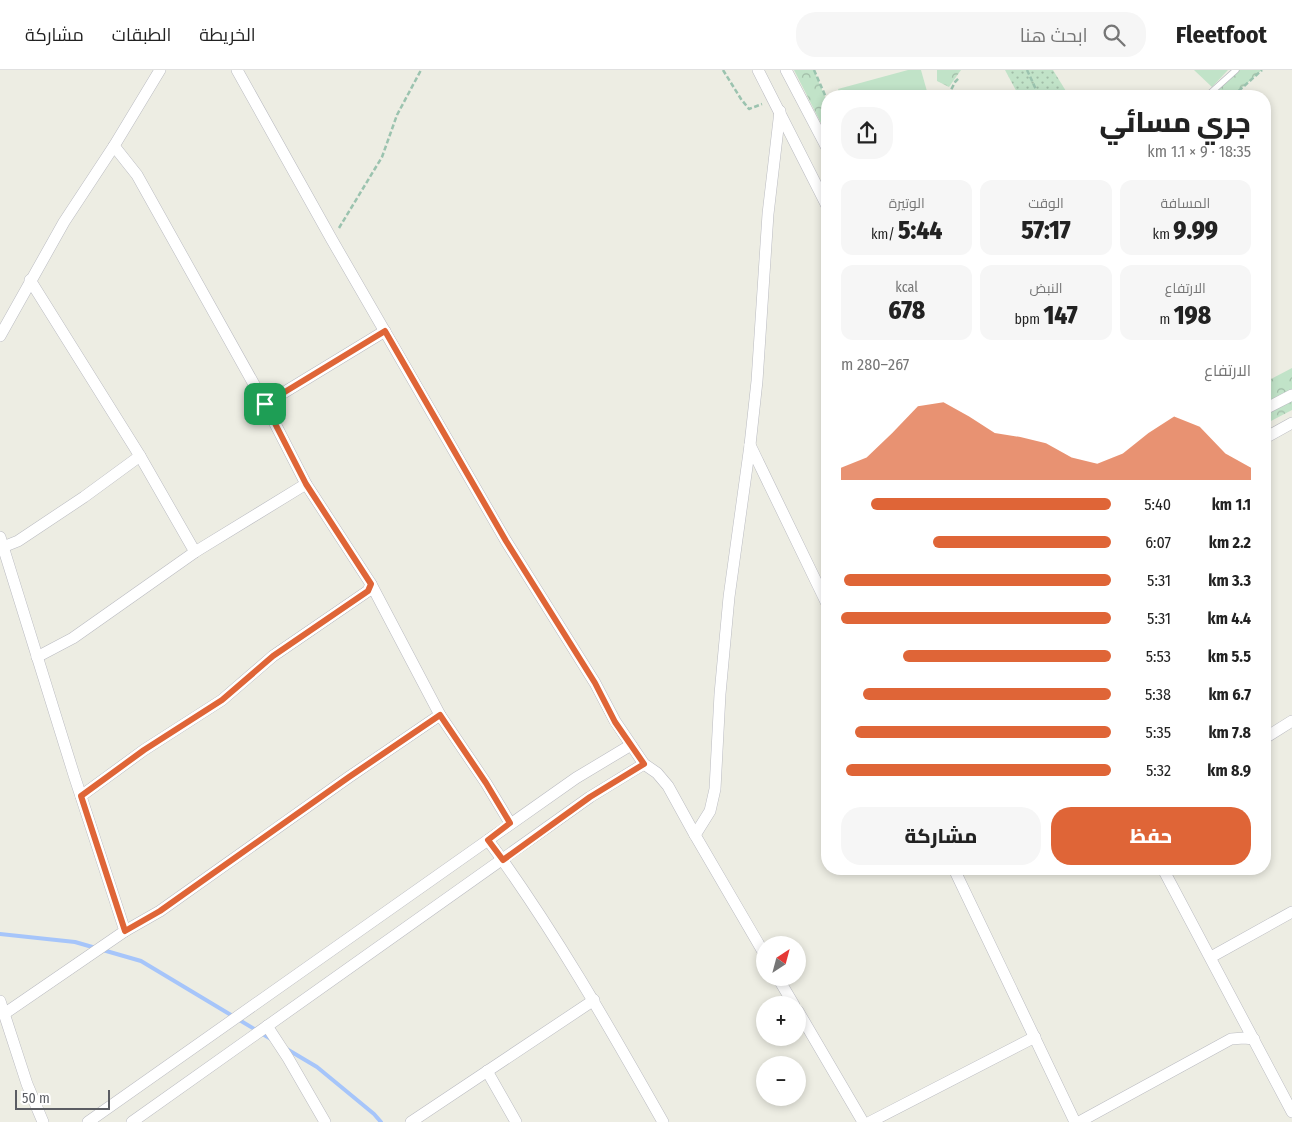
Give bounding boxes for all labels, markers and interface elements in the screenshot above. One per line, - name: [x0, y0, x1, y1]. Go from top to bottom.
- search box: [796, 12, 1146, 57]
- icon: search: [1100, 21, 1128, 49]
- text: Fleetfoot: [1176, 21, 1267, 49]
- text: مشاركة: [25, 24, 84, 46]
- text: الطبقات: [112, 24, 171, 46]
- text: الخريطة: [199, 24, 256, 46]
- text: ابحث هنا: [1020, 24, 1088, 47]
- text: جري مسائي: [1100, 106, 1251, 139]
- button: share: [841, 107, 893, 159]
- text: 18:35 · 9 × 1.1 km: [1147, 142, 1251, 161]
- text: الوتيرة: [889, 195, 925, 212]
- text: الوقت: [1028, 195, 1064, 212]
- text: المسافة: [1160, 195, 1210, 212]
- text: 5:44: [898, 216, 942, 246]
- text: 57:17: [1021, 216, 1071, 246]
- text: 9.99: [1173, 216, 1218, 246]
- text: /km: [871, 226, 898, 243]
- text: km: [1153, 226, 1173, 243]
- text: kcal: [895, 279, 918, 296]
- text: النبض: [1030, 280, 1063, 297]
- text: الارتفاع: [1165, 280, 1206, 297]
- text: 678: [888, 296, 925, 326]
- text: 147: [1043, 301, 1078, 331]
- text: 198: [1174, 301, 1211, 331]
- text: bpm: [1014, 311, 1043, 328]
- text: m: [1160, 311, 1174, 328]
- text: 267–280 m: [841, 355, 909, 374]
- text: الارتفاع: [1204, 361, 1251, 380]
- pin: [244, 383, 286, 425]
- icon: arrive: [251, 390, 279, 418]
- text: 5:40: [1144, 495, 1171, 514]
- text: 1.1 km: [1212, 495, 1251, 514]
- text: 6:07: [1145, 533, 1171, 552]
- text: 2.2 km: [1209, 533, 1251, 552]
- text: 5:31: [1147, 571, 1171, 590]
- text: 3.3 km: [1208, 571, 1251, 590]
- text: 5:31: [1147, 609, 1171, 628]
- text: 4.4 km: [1208, 609, 1251, 628]
- text: 5:53: [1146, 647, 1171, 666]
- text: 5.5 km: [1208, 647, 1251, 666]
- text: 5:38: [1145, 685, 1171, 704]
- text: 6.7 km: [1208, 685, 1251, 704]
- text: 5:35: [1146, 723, 1171, 742]
- text: 7.8 km: [1208, 723, 1251, 742]
- text: 5:32: [1146, 761, 1171, 780]
- text: 8.9 km: [1207, 761, 1251, 780]
- button: مشاركة: [841, 807, 1041, 865]
- button: حفظ: [1051, 807, 1251, 865]
- north arrow: [756, 936, 806, 986]
- map controls: [756, 936, 806, 1106]
- button: +: [756, 996, 806, 1046]
- button: −: [756, 1056, 806, 1106]
- scale bar: [15, 1087, 110, 1110]
- text: 50 m: [22, 1090, 50, 1107]

